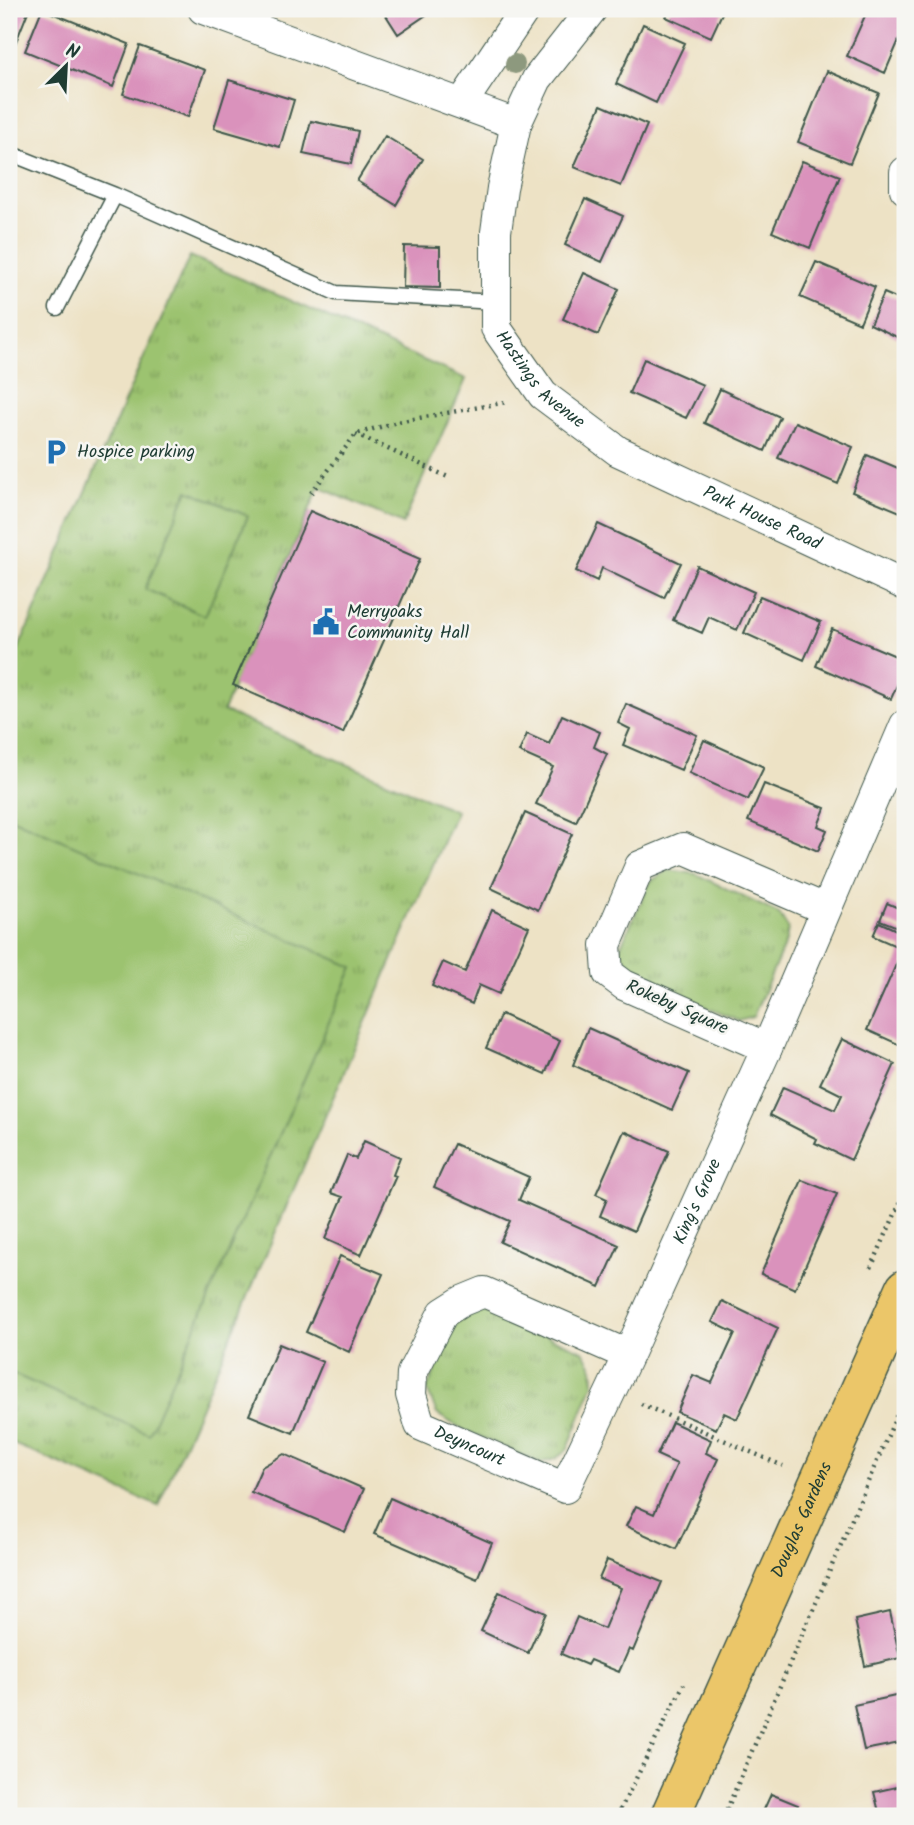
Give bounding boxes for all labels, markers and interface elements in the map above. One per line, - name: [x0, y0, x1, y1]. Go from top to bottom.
- north arrow: [32, 32, 102, 102]
- text: N: [61, 36, 84, 68]
- street label: Hastings Avenue: [487, 324, 591, 436]
- parking icon: Hospice parking: [41, 437, 71, 467]
- place label: Hospice parking: [77, 438, 195, 467]
- street label: Park House Road: [698, 478, 827, 559]
- place label: Merryoaks Community Hall: [347, 598, 470, 648]
- public building icon: Merryoaks Community Hall: [311, 607, 341, 637]
- street label: Rokeby Square: [621, 972, 733, 1044]
- street label: King's Grove: [665, 1154, 730, 1249]
- street label: Deyncourt: [429, 1418, 511, 1475]
- street label: Douglas Gardens: [763, 1457, 841, 1583]

